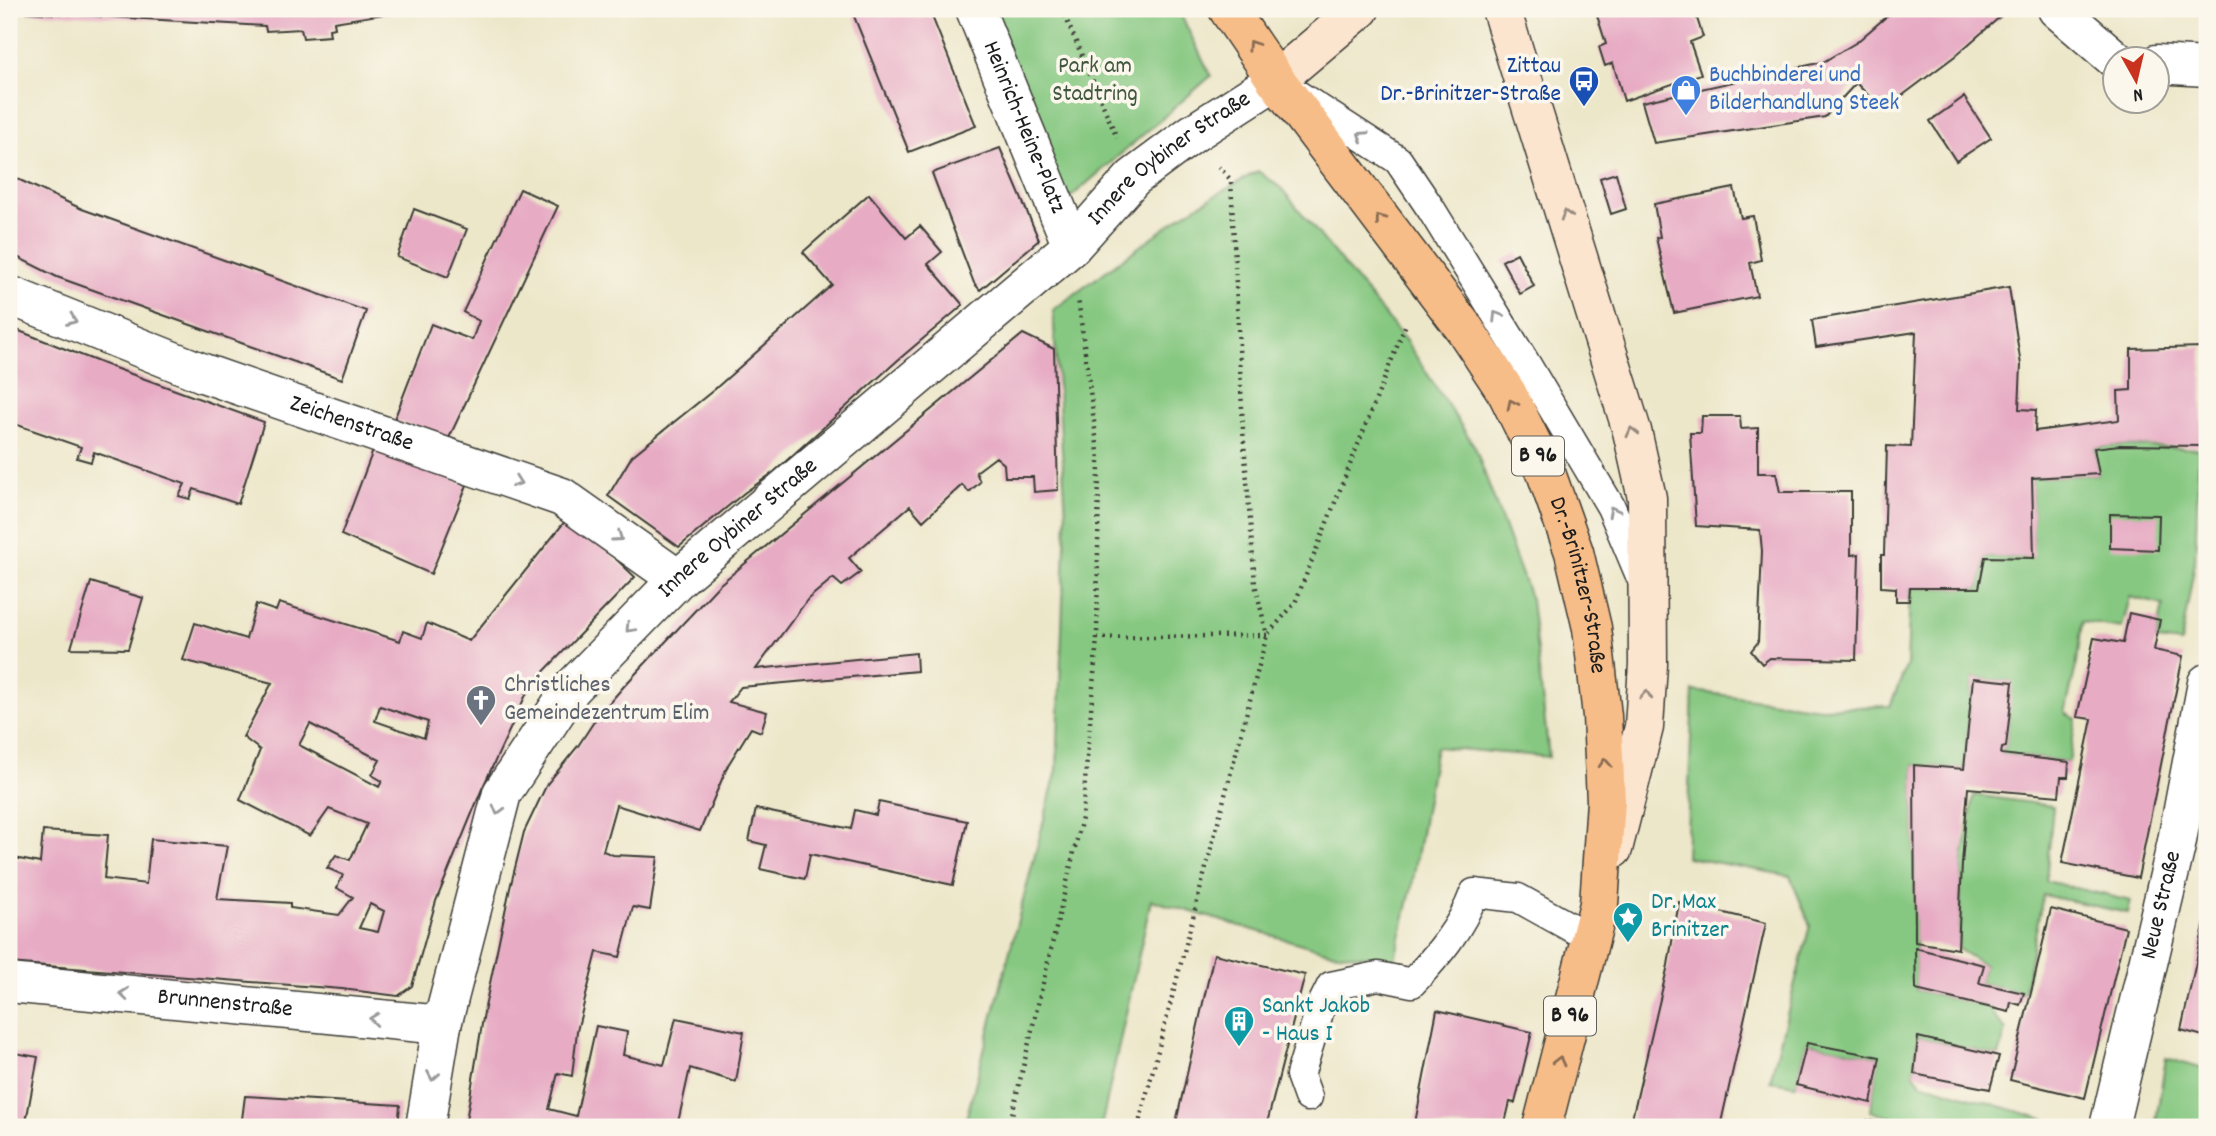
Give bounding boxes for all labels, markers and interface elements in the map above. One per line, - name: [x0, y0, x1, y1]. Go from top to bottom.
- street label: Heinrich-Heine-Platz: [973, 36, 1074, 219]
- one-way arrow: [1247, 39, 1260, 52]
- north arrow: [2100, 46, 2170, 116]
- park label: Park am Stadtring: [1052, 50, 1138, 112]
- place label: Zittau Dr.-Brinitzer-Straße: [1380, 50, 1561, 112]
- place label: Buchbinderei und Bilderhandlung Steek: [1709, 59, 1899, 121]
- bus stop icon: Zittau Dr.-Brinitzer-Straße: [1567, 64, 1601, 108]
- shop icon: Buchbinderei und Bilderhandlung Steek: [1669, 73, 1703, 117]
- text: N: [2131, 79, 2144, 107]
- street label: Innere Oybiner Straße: [1080, 83, 1258, 234]
- one-way arrow: [1357, 132, 1370, 145]
- one-way arrow: [1559, 209, 1574, 221]
- one-way arrow: [1376, 214, 1389, 226]
- one-way arrow: [1492, 310, 1505, 323]
- one-way arrow: [65, 312, 77, 326]
- street label: Zeichenstraße: [285, 387, 418, 461]
- one-way arrow: [1507, 399, 1521, 411]
- one-way arrow: [1626, 426, 1640, 438]
- road number: B 96: [1512, 436, 1564, 476]
- street label: Innere Oybiner Straße: [651, 450, 826, 607]
- one-way arrow: [511, 474, 523, 488]
- street label: Dr.-Brinitzer-Straße: [1539, 492, 1614, 675]
- one-way arrow: [1607, 506, 1621, 518]
- one-way arrow: [610, 529, 623, 541]
- one-way arrow: [626, 619, 639, 632]
- place label: Christliches Gemeindezentrum Elim: [504, 669, 709, 731]
- church icon: Christliches Gemeindezentrum Elim: [464, 683, 498, 727]
- one-way arrow: [1638, 689, 1653, 700]
- one-way arrow: [1597, 757, 1612, 768]
- one-way arrow: [492, 804, 506, 816]
- street label: Neue Straße: [2133, 848, 2191, 963]
- place label: Dr. Max Brinitzer: [1651, 886, 1729, 948]
- place icon: Dr. Max Brinitzer: [1611, 900, 1645, 944]
- street label: Brunnenstraße: [156, 980, 294, 1027]
- one-way arrow: [118, 987, 129, 1002]
- place label: Sankt Jakob - Haus I: [1262, 990, 1370, 1052]
- road number: B 96: [1544, 996, 1596, 1036]
- building icon: Sankt Jakob - Haus I: [1222, 1004, 1256, 1048]
- one-way arrow: [369, 1011, 380, 1026]
- one-way arrow: [1551, 1055, 1565, 1067]
- one-way arrow: [427, 1070, 442, 1082]

